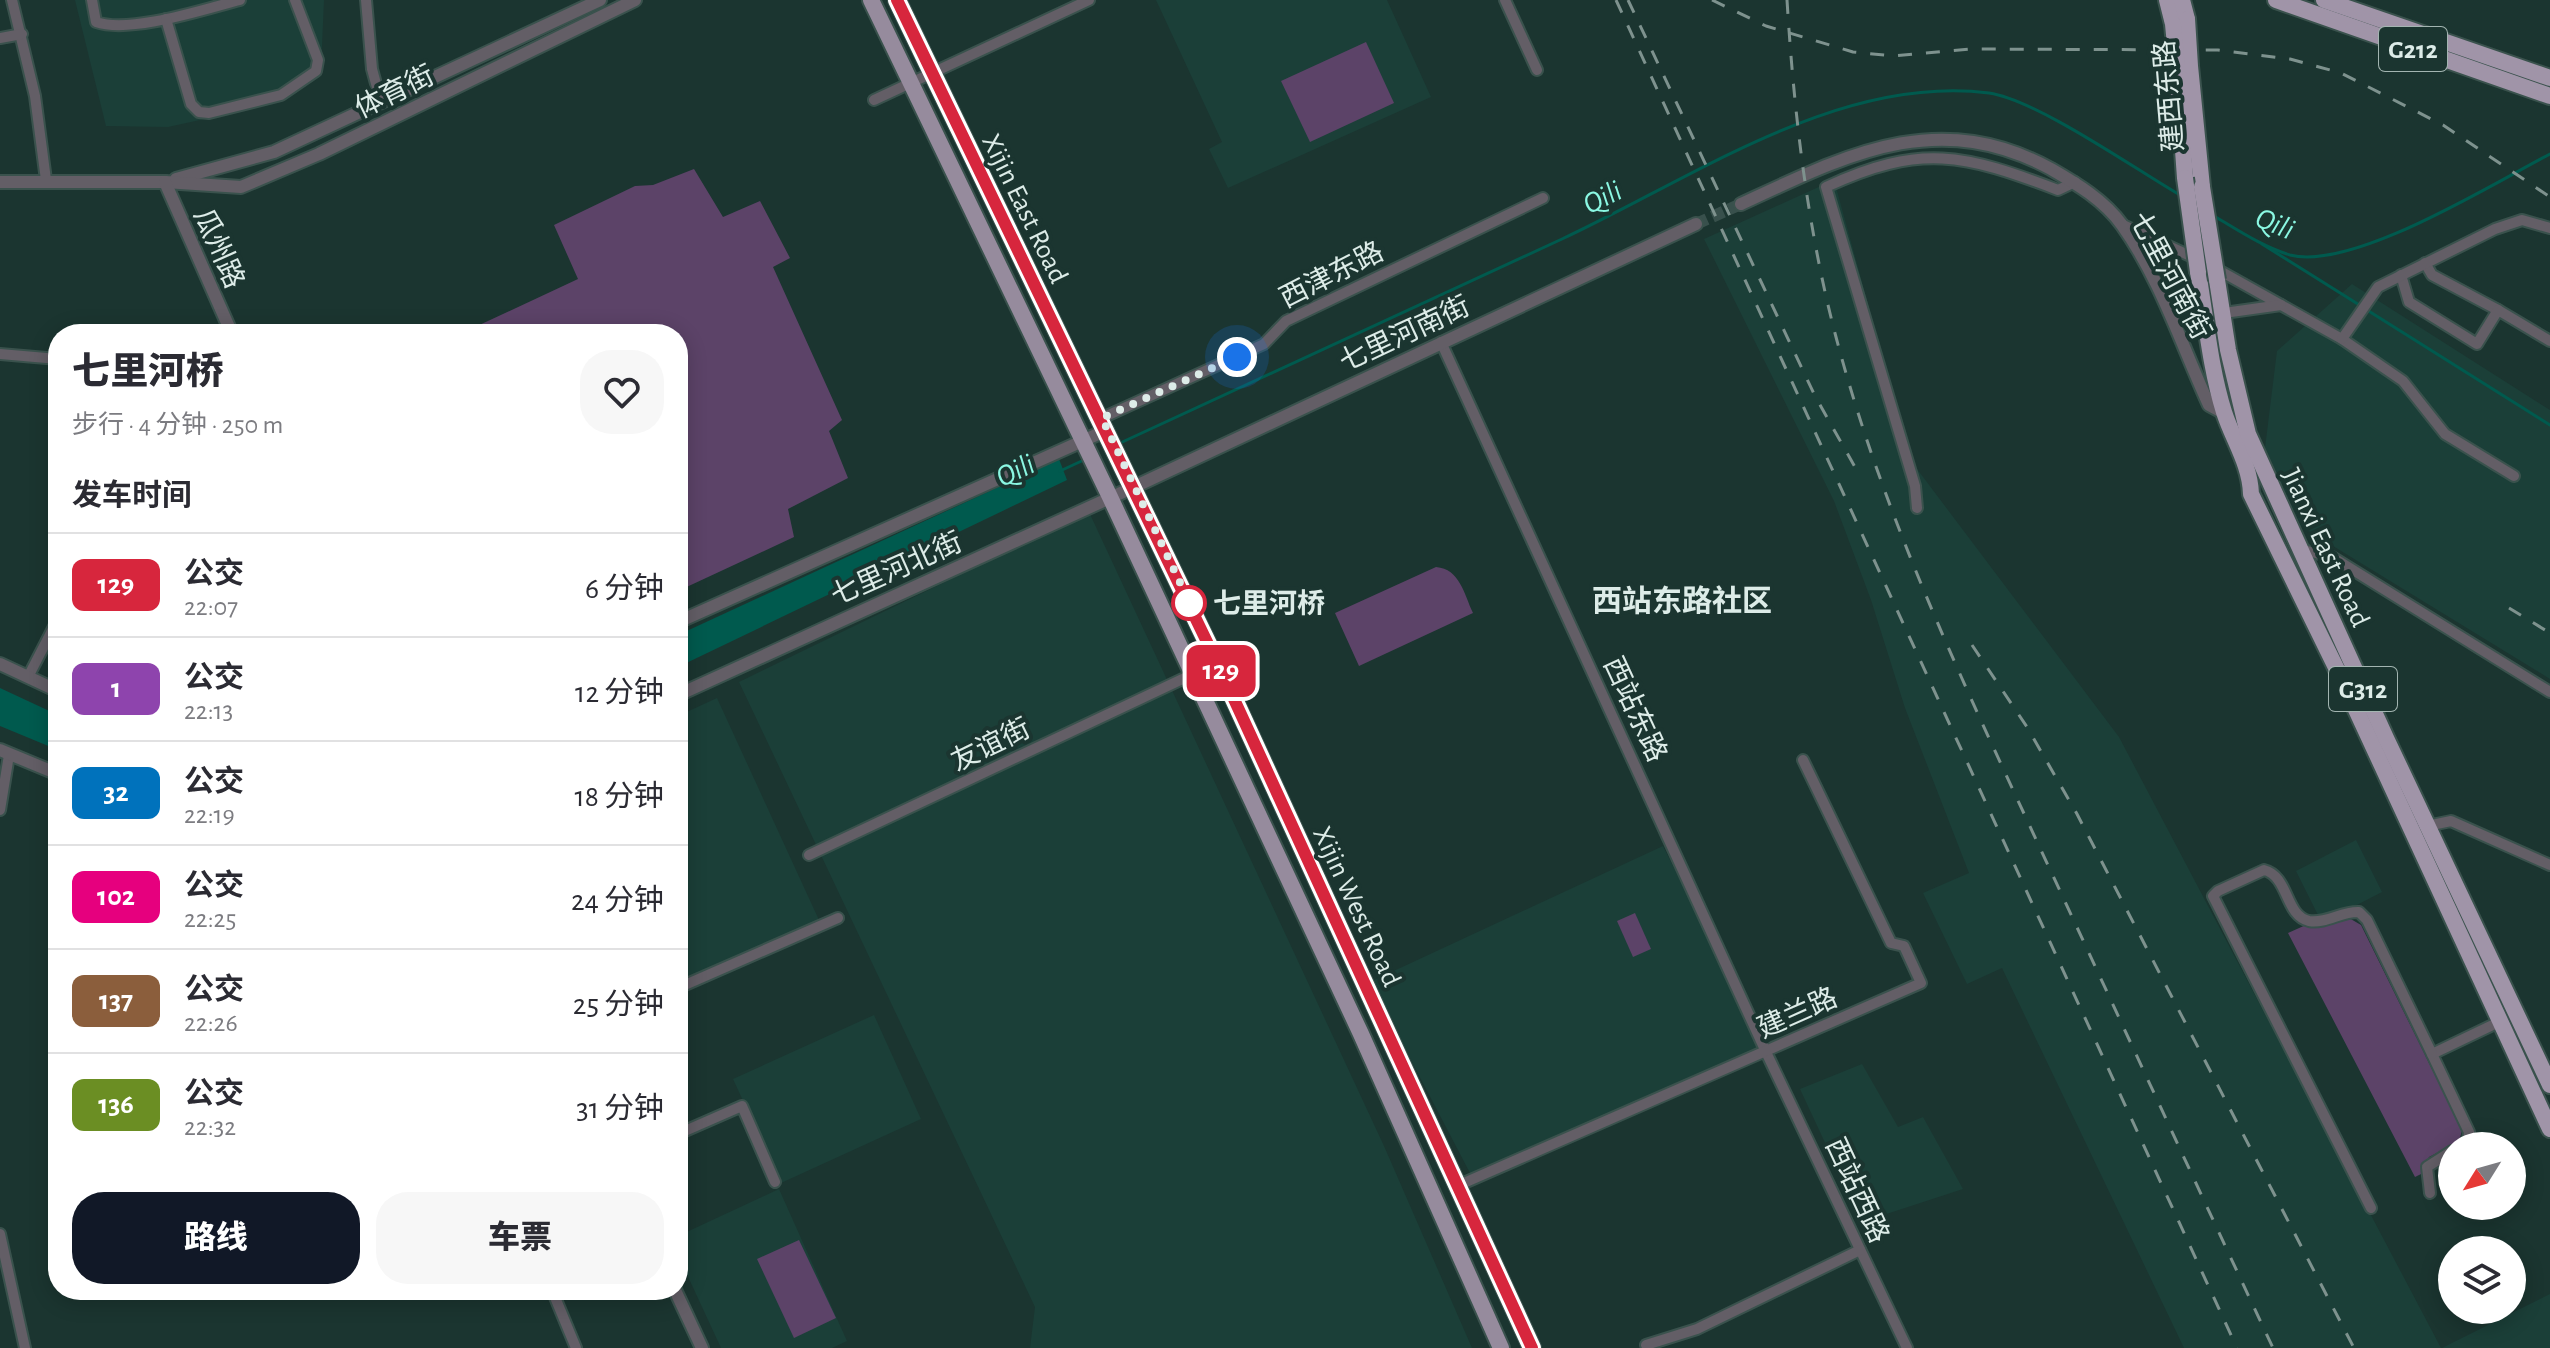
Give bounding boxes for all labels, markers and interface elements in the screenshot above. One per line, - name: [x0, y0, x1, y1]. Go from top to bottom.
- road number: G212: [2379, 27, 2447, 71]
- street label: 建西东路: [2149, 39, 2189, 153]
- street label: 体育街: [350, 60, 439, 124]
- street label: Xijin East Road: [976, 130, 1072, 288]
- water label: Qili: [1578, 176, 1626, 220]
- water label: Qili: [2251, 203, 2298, 245]
- street label: 瓜州路: [188, 204, 250, 293]
- street label: 七里河南街: [2124, 207, 2216, 344]
- street label: 西津东路: [1275, 236, 1388, 314]
- street label: 七里河南街: [1335, 291, 1474, 377]
- your location: [1217, 337, 1257, 377]
- button: heart: [580, 350, 664, 434]
- text: 七里河桥: [72, 354, 224, 392]
- text: 步行 · 4 分钟 · 250 m: [72, 412, 283, 438]
- water label: Qili: [992, 449, 1039, 493]
- street label: Jianxi East Road: [2276, 464, 2374, 632]
- text: 发车时间: [72, 481, 192, 511]
- street label: 七里河北街: [826, 527, 966, 611]
- text: 公交: [184, 559, 244, 589]
- text: 129: [98, 571, 134, 599]
- text: 6 分钟: [585, 574, 664, 604]
- district label: 西站东路社区: [1592, 585, 1772, 617]
- marker: 七里河桥: [1172, 586, 1206, 620]
- place label: 七里河桥: [1213, 589, 1325, 619]
- text: 22:07: [184, 594, 238, 620]
- line badge: 129: [1175, 645, 1267, 697]
- street label: 西站东路: [1598, 652, 1672, 767]
- text: 129: [1203, 657, 1239, 685]
- text: 公交: [184, 663, 244, 693]
- road number: G312: [2329, 667, 2397, 711]
- text: 1: [111, 675, 121, 703]
- text: 12 分钟: [575, 678, 664, 708]
- text: 22:13: [184, 698, 233, 724]
- street label: 友谊街: [946, 713, 1035, 777]
- text: 公交: [184, 767, 244, 797]
- text: 32: [103, 779, 129, 807]
- text: 18 分钟: [575, 782, 664, 812]
- text: 22:19: [184, 802, 235, 828]
- street label: Xijin West Road: [1307, 823, 1405, 991]
- text: 公交: [184, 871, 244, 901]
- text: 102: [97, 883, 135, 911]
- text: 24 分钟: [571, 886, 664, 916]
- text: 22:25: [184, 906, 236, 932]
- text: 公交: [184, 975, 244, 1005]
- street label: 建兰路: [1753, 982, 1842, 1044]
- text: 137: [99, 987, 133, 1015]
- text: 25 分钟: [573, 990, 664, 1020]
- text: 22:26: [184, 1010, 238, 1036]
- text: 公交: [184, 1079, 244, 1109]
- text: 136: [98, 1091, 134, 1119]
- text: 31 分钟: [576, 1094, 664, 1124]
- text: 22:32: [184, 1114, 236, 1140]
- north arrow: [2438, 1132, 2526, 1220]
- map controls: [2438, 1132, 2526, 1324]
- street label: 西站西路: [1820, 1133, 1894, 1248]
- button: 路线: [72, 1192, 360, 1284]
- button: 车票: [376, 1192, 664, 1284]
- button: layers: [2438, 1236, 2526, 1324]

